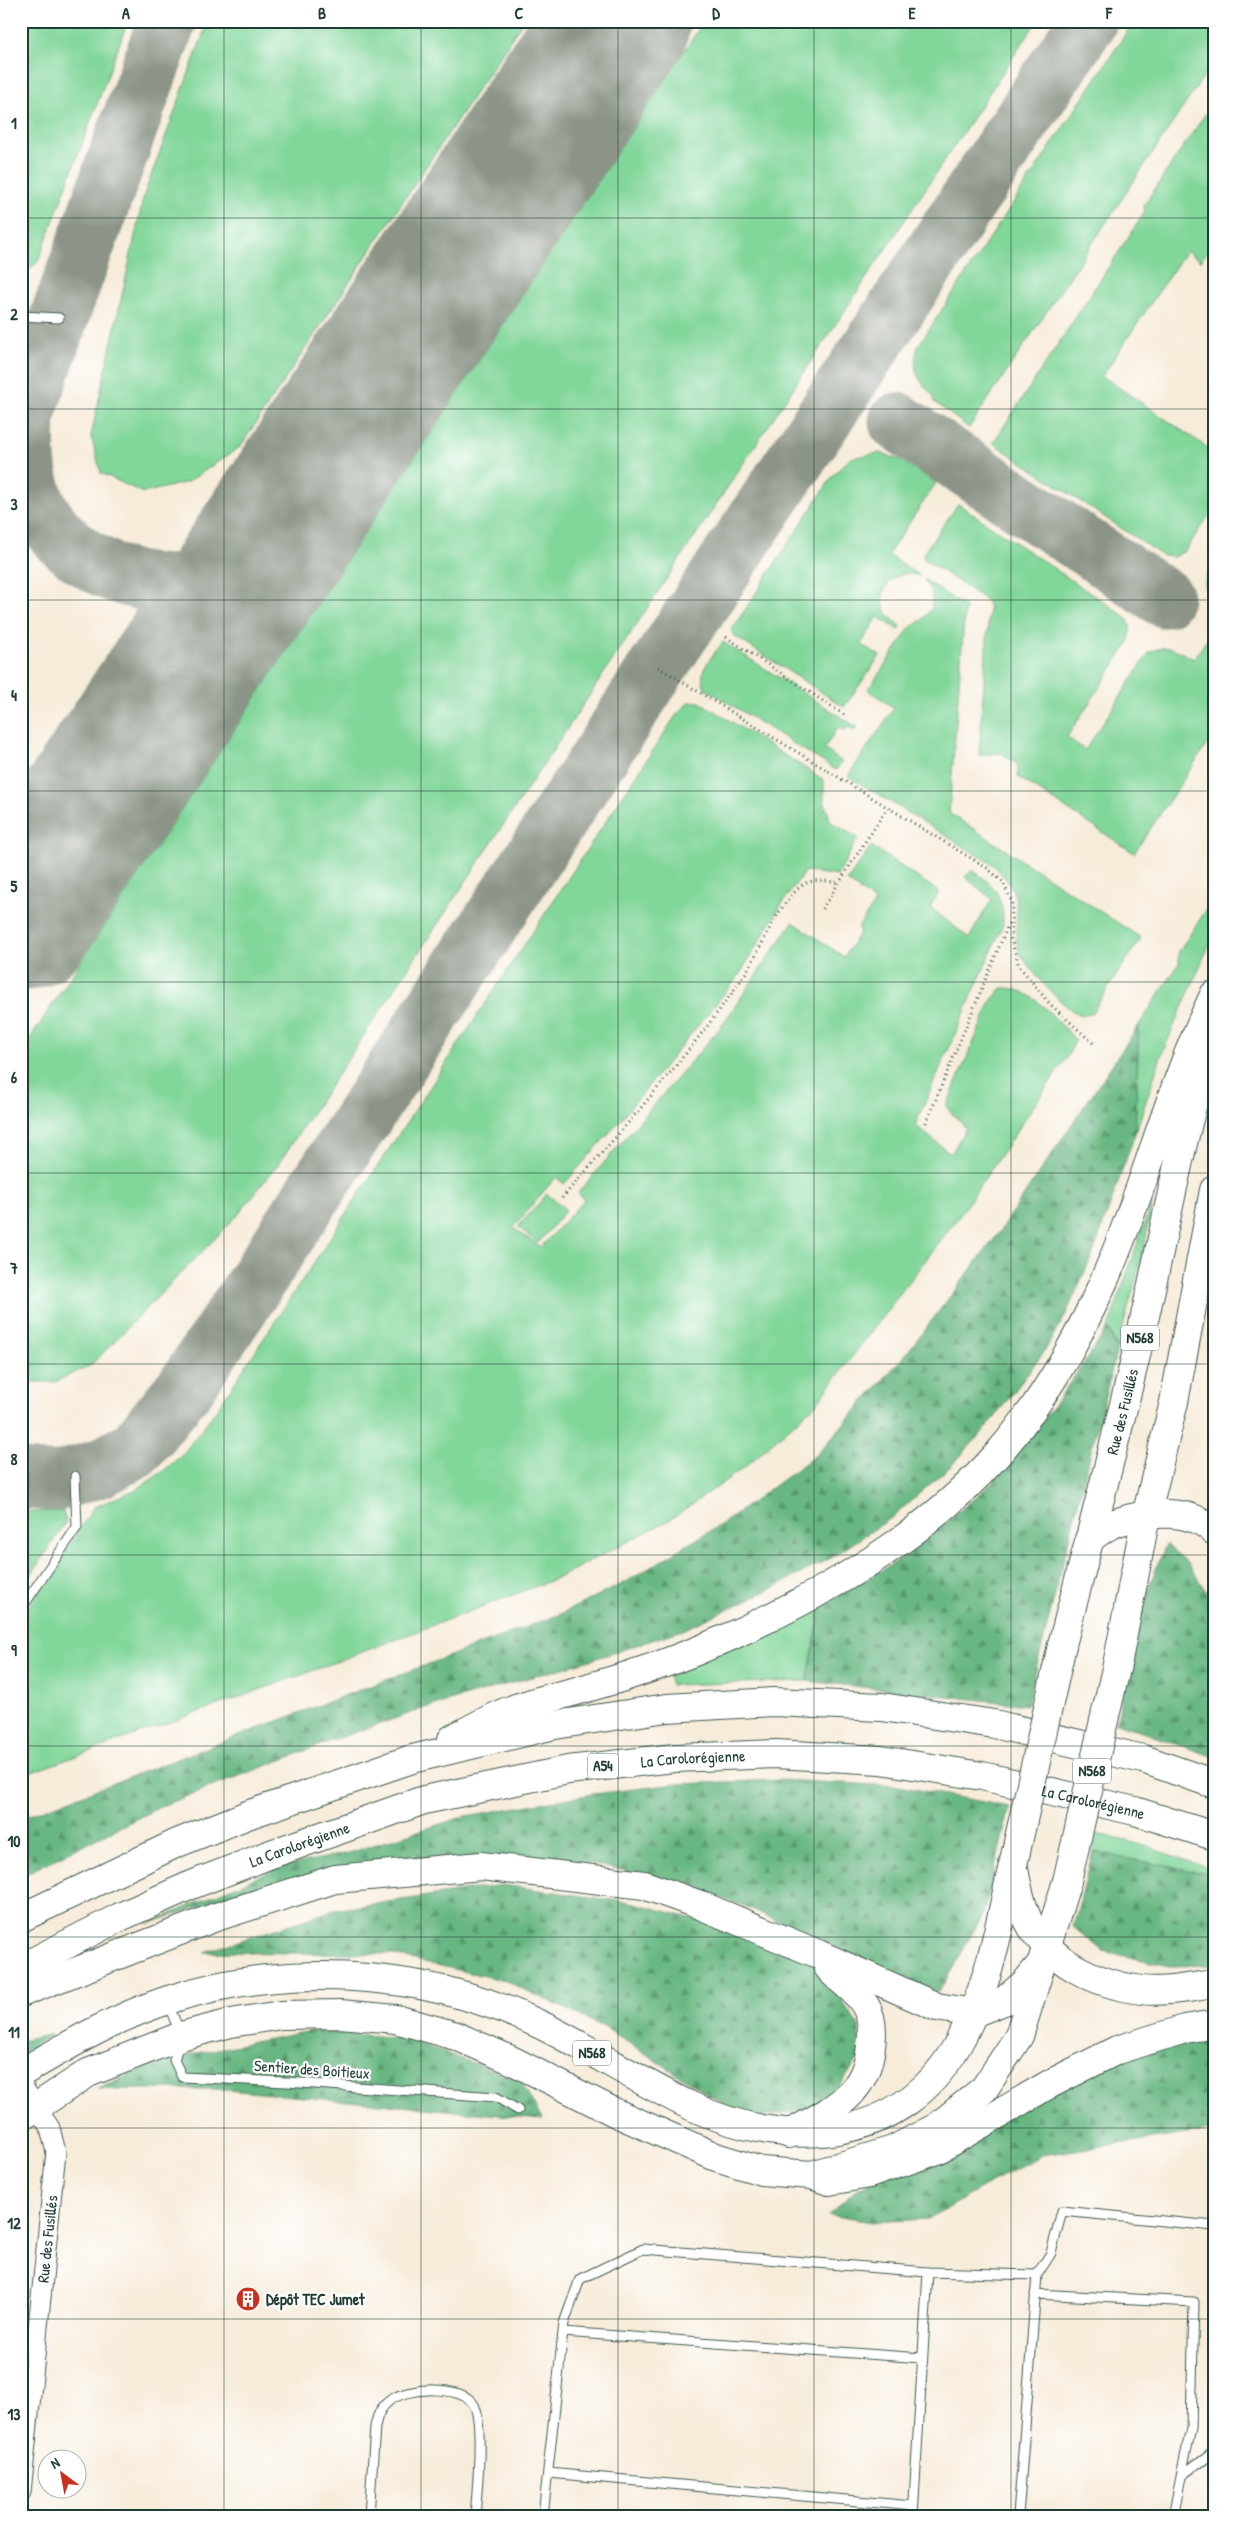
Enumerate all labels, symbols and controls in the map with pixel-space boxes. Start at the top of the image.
text: A [122,2,130,24]
text: B [318,2,326,24]
text: C [515,2,524,24]
text: D [712,2,720,24]
text: E [908,2,916,24]
text: F [1105,2,1113,24]
text: 1 [11,112,17,134]
text: 2 [10,303,18,325]
text: 3 [10,493,18,515]
text: 4 [11,684,17,706]
text: 5 [11,875,18,897]
text: 6 [11,1066,18,1088]
text: 7 [9,1257,18,1279]
road number: N568 [1121,1326,1159,1350]
street label: Rue des Fusillés [1101,1366,1143,1457]
text: 8 [11,1448,18,1470]
text: 9 [11,1639,17,1661]
street label: La Carolorégienne [640,1744,746,1773]
road number: A54 [588,1754,618,1778]
road number: N568 [1073,1758,1111,1784]
street label: La Carolorégienne [1040,1779,1148,1825]
street label: La Carolorégienne [246,1816,353,1872]
text: 10 [8,1830,20,1852]
text: 11 [8,2021,20,2043]
road number: N568 [573,2040,611,2066]
street label: Sentier des Boitieux [253,2054,371,2084]
street label: Rue des Fusillés [31,2194,63,2284]
text: 12 [7,2212,21,2234]
building icon: Dépôt TEC Jumet [235,2286,261,2312]
place label: Dépôt TEC Jumet [266,2288,365,2311]
text: 13 [8,2403,20,2425]
north arrow [38,2450,88,2500]
text: N [47,2452,64,2473]

